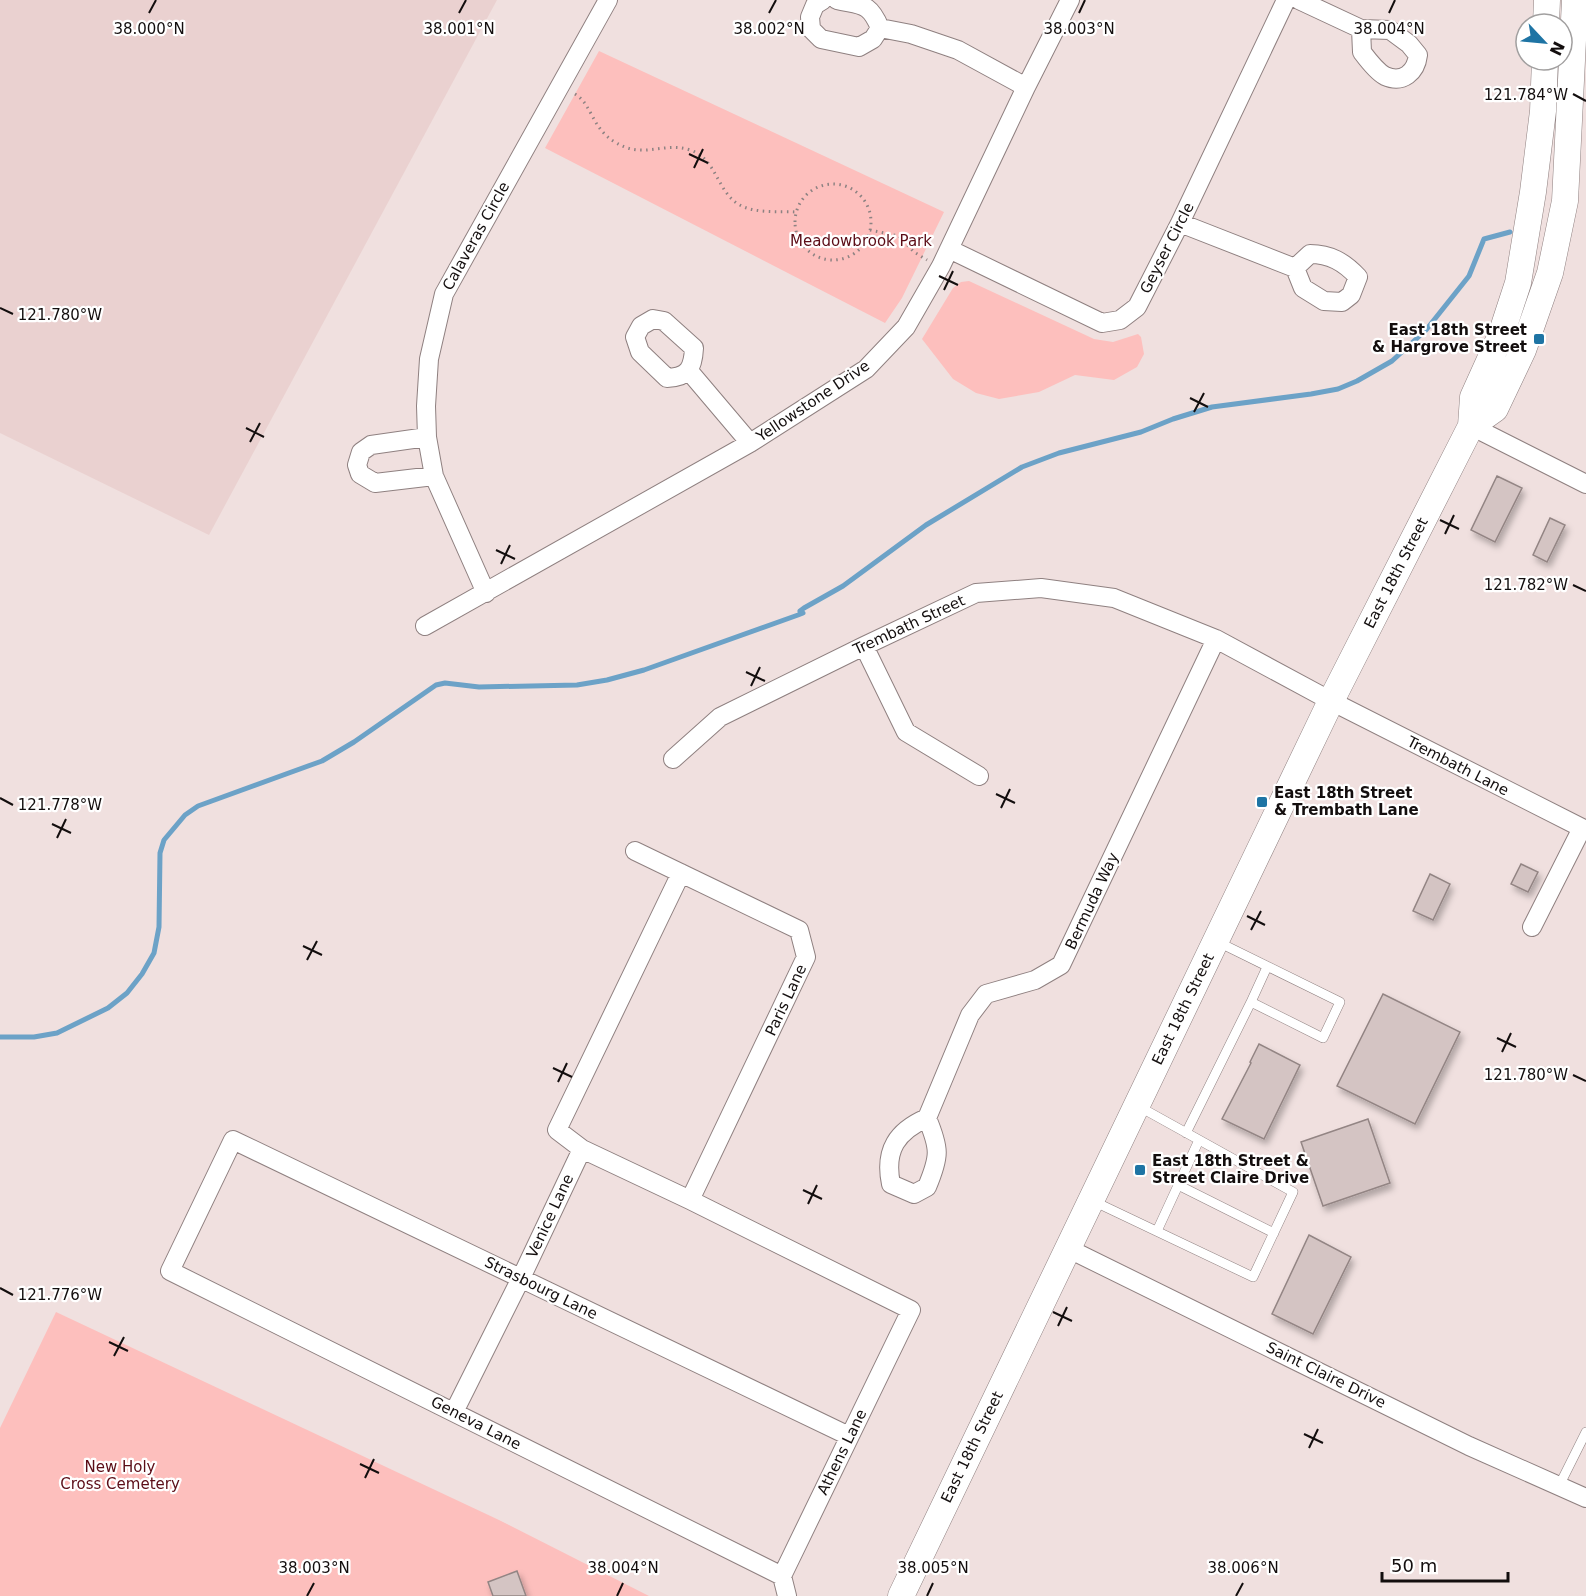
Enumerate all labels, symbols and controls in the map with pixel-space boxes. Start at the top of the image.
north arrow [1514,12,1574,72]
text: 38.000°N [113,20,185,38]
text: 38.001°N [423,20,495,38]
text: 38.002°N [733,20,805,38]
text: 38.003°N [1043,20,1115,38]
text: 38.004°N [1353,20,1425,38]
text: N [1546,38,1569,59]
text: 121.784°W [1484,86,1568,104]
street label: Calaveras Circle [439,179,513,293]
street label: Geyser Circle [1136,199,1198,297]
park label: Meadowbrook Park [790,232,932,250]
text: 121.780°W [18,306,102,324]
place label: East 18th Street & Hargrove Street [1372,321,1527,356]
marker: East 18th Street & Hargrove Street [1532,332,1546,346]
street label: Yellowstone Drive [752,356,873,446]
street label: East 18th Street [1360,514,1432,631]
text: 121.782°W [1484,576,1568,594]
street label: Trembath Street [849,591,968,659]
street label: Trembath Lane [1403,732,1512,799]
place label: East 18th Street & Trembath Lane [1274,784,1419,819]
marker: East 18th Street & Trembath Lane [1255,795,1269,809]
text: 121.778°W [18,796,102,814]
street label: Bermuda Way [1062,850,1122,952]
street label: East 18th Street [1148,950,1218,1068]
street label: Paris Lane [762,961,810,1039]
text: 121.780°W [1484,1066,1568,1084]
place label: East 18th Street & Street Claire Drive [1152,1152,1309,1187]
marker: East 18th Street & Street Claire Drive [1133,1163,1147,1177]
street label: Venice Lane [523,1171,577,1261]
street label: Strasbourg Lane [482,1253,600,1323]
text: 121.776°W [18,1286,102,1304]
street label: Saint Claire Drive [1263,1338,1389,1412]
street label: East 18th Street [937,1388,1007,1506]
street label: Geneva Lane [428,1393,524,1453]
street label: Athens Lane [814,1406,870,1498]
park label: New Holy Cross Cemetery [60,1458,180,1493]
scale bar [1382,1545,1508,1583]
text: 50 m [1391,1555,1437,1576]
text: 38.003°N [278,1559,350,1577]
text: 38.004°N [587,1559,659,1577]
text: 38.005°N [897,1559,969,1577]
text: 38.006°N [1207,1559,1279,1577]

